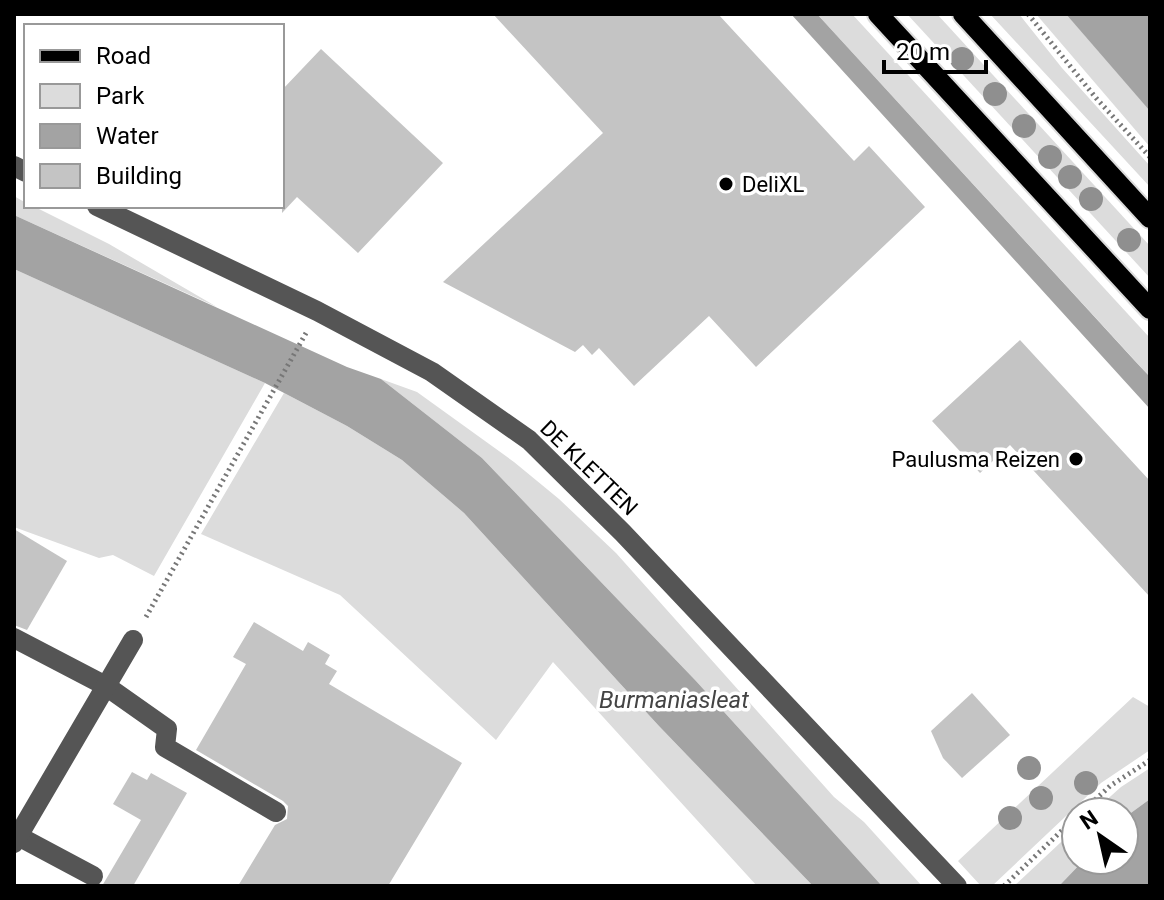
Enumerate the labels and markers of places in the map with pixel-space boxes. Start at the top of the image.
place label: DeliXL [742,172,805,197]
marker: DeliXL [717,175,735,193]
place label: Paulusma Reizen [891,447,1060,472]
marker: Paulusma Reizen [1067,450,1085,468]

